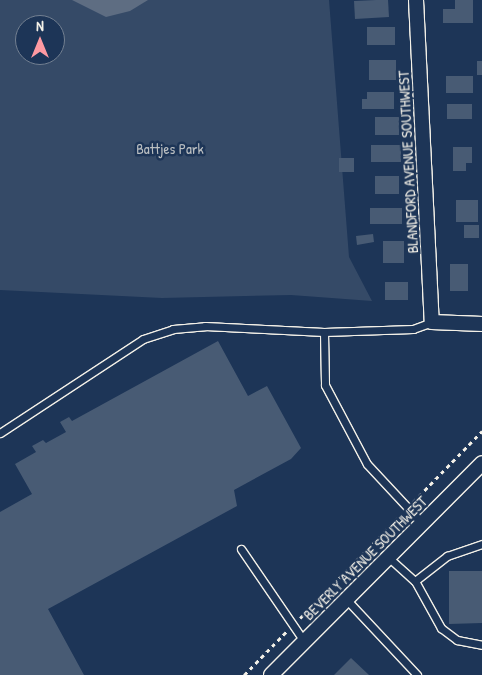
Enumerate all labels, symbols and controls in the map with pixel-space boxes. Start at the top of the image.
north arrow [15,15,65,65]
text: N [36,16,44,35]
street label: BLANDFORD AVENUE SOUTHWEST [394,70,422,254]
park label: Battjes Park [136,140,204,158]
street label: BEVERLY AVENUE SOUTHWEST [299,492,431,624]

